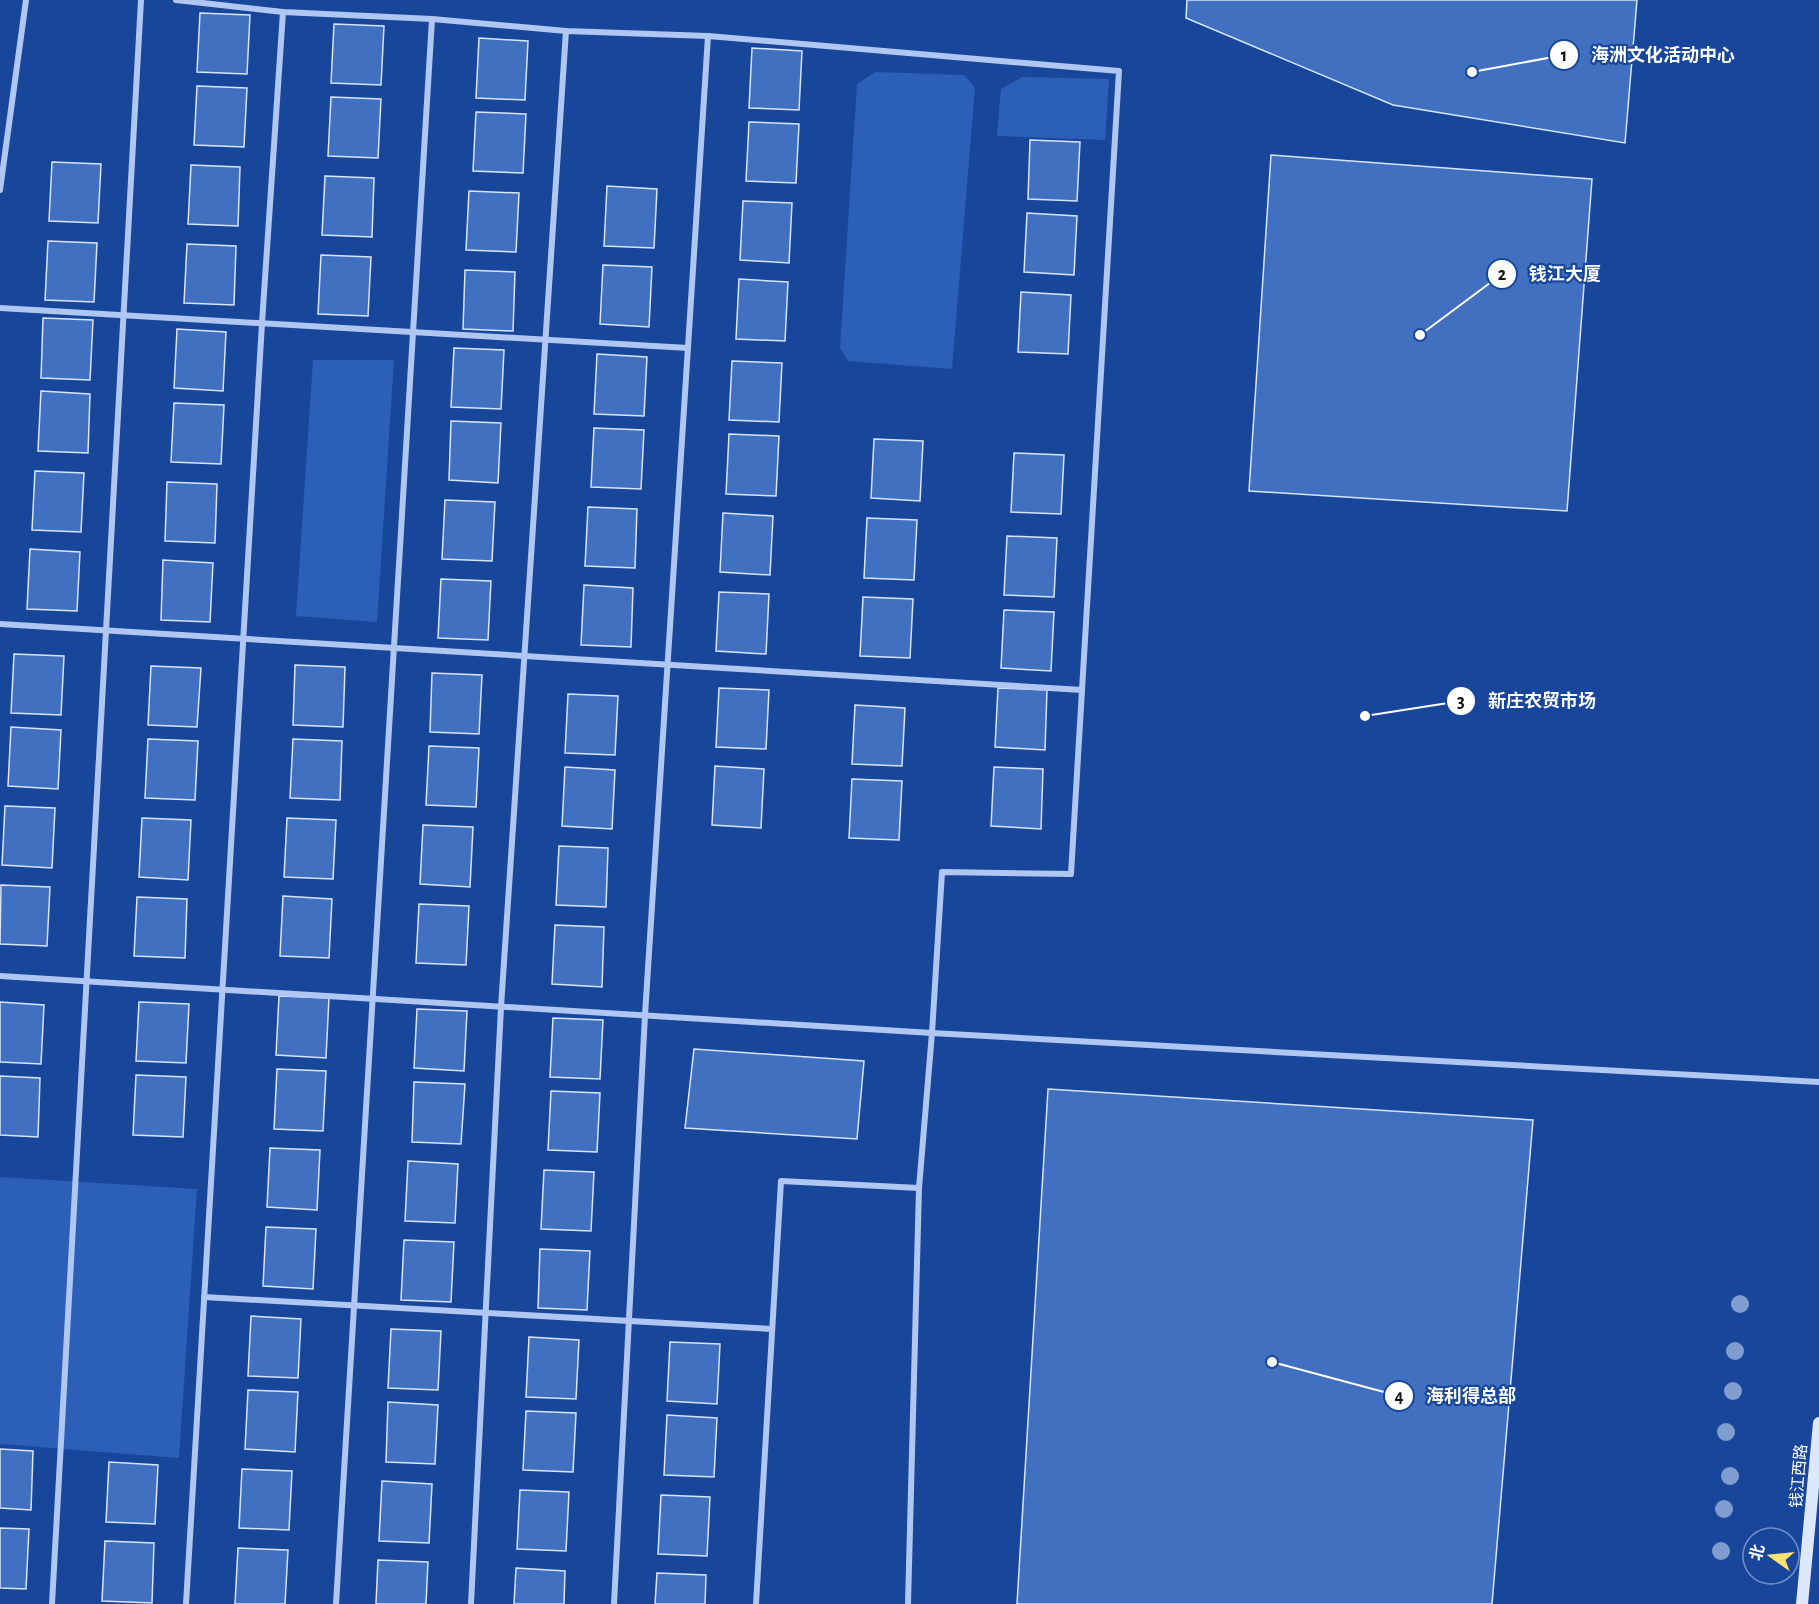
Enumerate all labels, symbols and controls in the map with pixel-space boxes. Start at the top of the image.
callout: 海洲文化活动中心 [1549,37,1747,73]
text: 海洲文化活动中心 [1591,45,1735,65]
text: 1 [1561,47,1567,65]
callout: 钱江大厦 [1487,256,1613,292]
text: 钱江大厦 [1529,264,1601,284]
text: 2 [1498,266,1507,284]
callout: 新庄农贸市场 [1446,683,1608,719]
text: 新庄农贸市场 [1488,691,1596,711]
text: 3 [1457,693,1465,711]
callout: 海利得总部 [1384,1378,1528,1414]
text: 海利得总部 [1426,1386,1516,1406]
text: 4 [1394,1388,1404,1406]
street label: 钱江西路 [1787,1443,1810,1509]
north arrow [1741,1526,1801,1586]
text: 北 [1747,1542,1767,1562]

